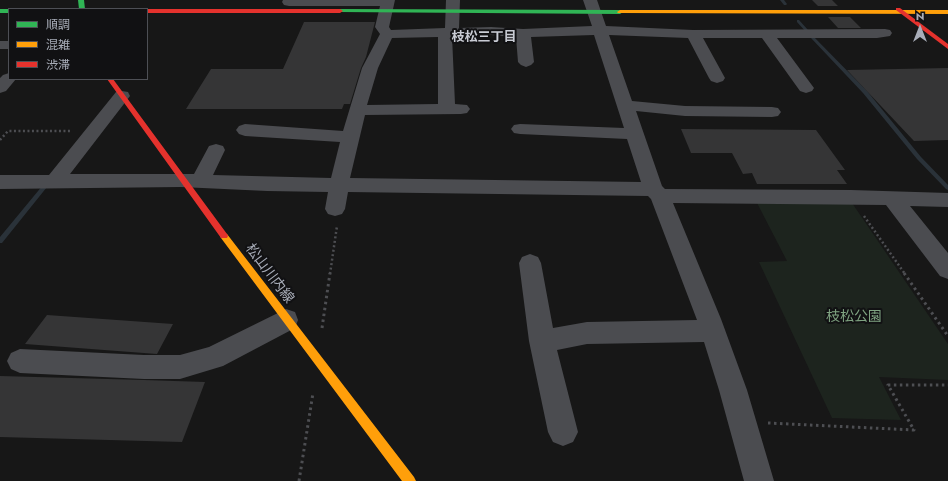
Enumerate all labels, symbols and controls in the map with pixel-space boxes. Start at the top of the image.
legend [8,8,148,80]
north arrow [900,8,940,48]
text: N [916,8,924,24]
text: 順調 [46,16,70,34]
district label: 枝松三丁目 [452,30,516,46]
text: 混雑 [46,36,70,54]
text: 渋滞 [46,56,70,74]
street label: 松山川内線 [241,241,297,307]
park label: 枝松公園 [826,310,882,326]

